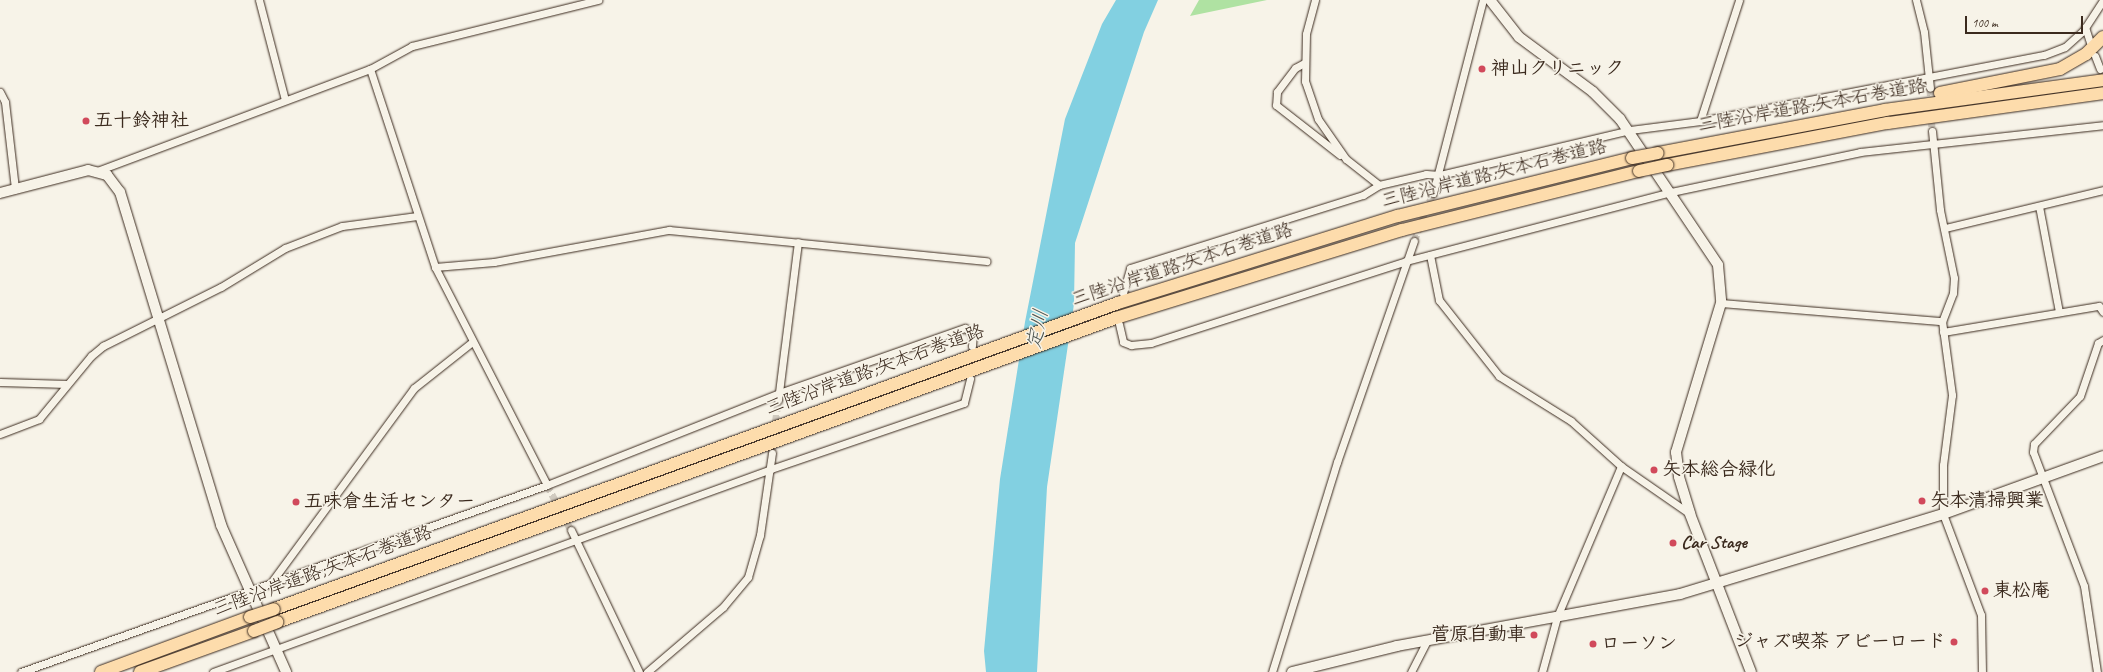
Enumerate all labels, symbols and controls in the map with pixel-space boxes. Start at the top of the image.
scale bar [1967,8,2085,34]
text: 100 m [1972,15,1998,31]
place label: 神山クリニック [1491,58,1624,80]
marker: 神山クリニック [1476,63,1488,75]
street label: 三陸沿岸道路;矢本石巻道路 [1696,75,1928,137]
place label: 五十鈴神社 [94,110,189,132]
marker: 五十鈴神社 [81,116,91,126]
street label: 三陸沿岸道路;矢本石巻道路 [1379,135,1609,213]
street label: 三陸沿岸道路;矢本石巻道路 [1068,218,1296,312]
water label: 定川 [1021,307,1053,351]
street label: 三陸沿岸道路;矢本石巻道路 [762,320,988,420]
place label: 矢本総合緑化 [1662,459,1776,481]
marker: 矢本総合緑化 [1649,465,1659,475]
place label: 矢本清掃興業 [1930,490,2044,512]
place label: 五味倉生活センター [304,491,475,513]
marker: 矢本清掃興業 [1917,496,1927,506]
marker: 五味倉生活センター [291,497,301,507]
street label: 三陸沿岸道路;矢本石巻道路 [210,521,436,621]
place label: Car Stage [1681,532,1748,554]
marker: Car Stage [1668,538,1678,548]
place label: 東松庵 [1993,580,2050,602]
marker: 東松庵 [1980,586,1990,596]
place label: 菅原自動車 [1431,624,1526,646]
marker: 菅原自動車 [1529,630,1539,640]
place label: ジャズ喫茶 アビーロード [1733,631,1946,653]
place label: ローソン [1601,633,1677,655]
marker: ジャズ喫茶 アビーロード [1949,637,1959,647]
marker: ローソン [1588,639,1598,649]

